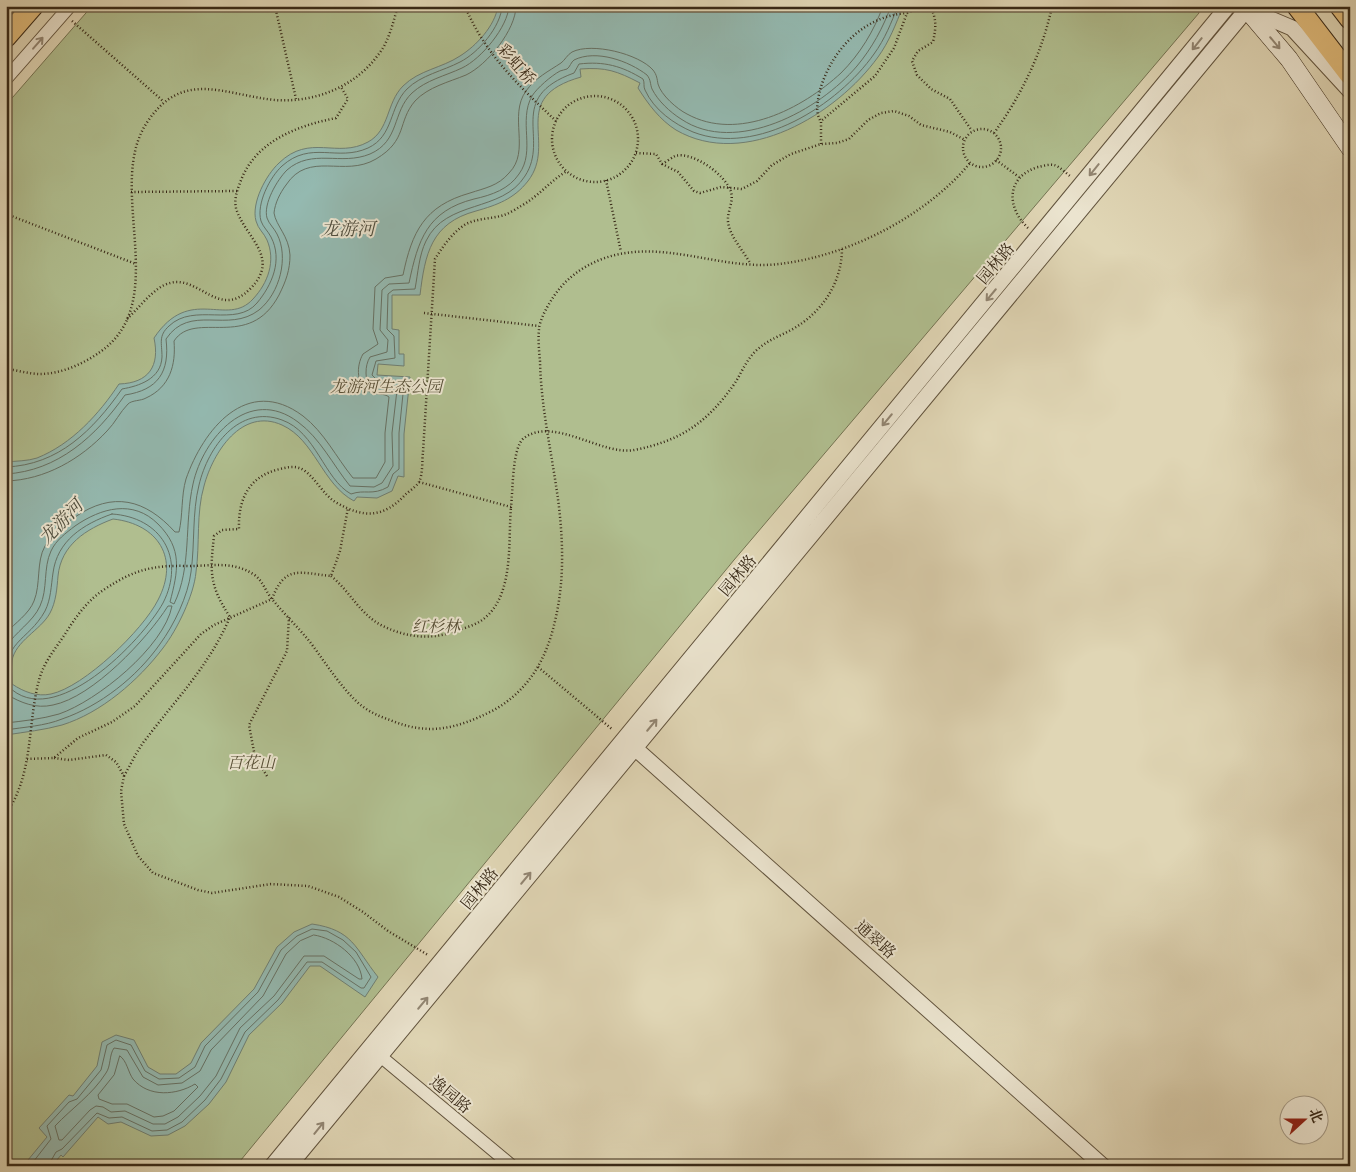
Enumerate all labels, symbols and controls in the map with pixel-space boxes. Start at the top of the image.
one-way arrow [32,36,44,49]
one-way arrow [1270,36,1281,49]
one-way arrow [1191,37,1202,50]
street label: 彩虹桥 [494,39,540,89]
one-way arrow [1089,163,1100,176]
water label: 龙游河 [321,218,378,240]
street label: 园林路 [972,238,1018,288]
one-way arrow [985,288,996,301]
park label: 龙游河生态公园 [330,376,445,396]
one-way arrow [882,414,893,427]
water label: 龙游河 [34,493,90,549]
street label: 园林路 [714,550,760,600]
park label: 红杉林 [412,616,462,636]
one-way arrow [647,719,658,732]
park label: 百花山 [227,752,277,772]
street label: 园林路 [456,863,502,913]
one-way arrow [521,871,532,884]
street label: 通翠路 [851,916,901,962]
one-way arrow [417,996,428,1009]
street label: 逸园路 [426,1071,476,1117]
north arrow [1278,1094,1328,1144]
text: 北 [1305,1106,1327,1125]
one-way arrow [314,1122,325,1135]

